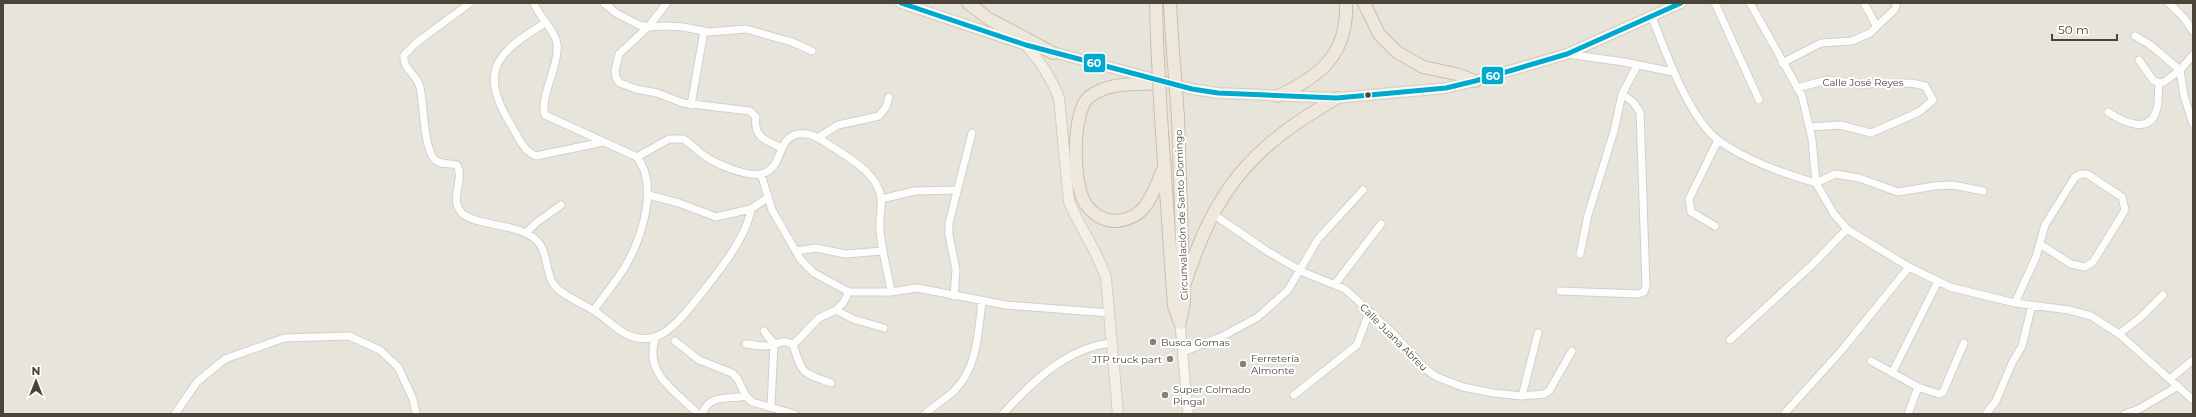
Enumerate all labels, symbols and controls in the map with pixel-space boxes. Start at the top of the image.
scale bar [2052,16,2117,42]
text: 50 m [2058,22,2089,37]
line badge: 60 [1083,53,1106,73]
text: 60 [1087,56,1102,70]
line badge: 60 [1481,66,1504,85]
text: 60 [1486,69,1501,83]
street label: Calle José Reyes [1822,76,1904,89]
unlabelled marker [1363,90,1373,100]
street label: Circunvalación de Santo Domingo [1172,129,1191,301]
street label: Calle Juana Abreu [1357,301,1430,374]
place label: Busca Gomas [1161,336,1230,349]
marker: Busca Gomas [1148,337,1158,347]
place label: Ferretería Almonte [1251,352,1299,377]
place label: JTP truck part [1091,353,1162,366]
marker: JTP truck part [1165,354,1175,364]
marker: Ferretería Almonte [1238,359,1248,369]
north arrow [16,361,56,401]
text: N [32,364,40,378]
place label: Super Colmado Pingal [1173,383,1251,408]
marker: Super Colmado Pingal [1160,390,1170,400]

